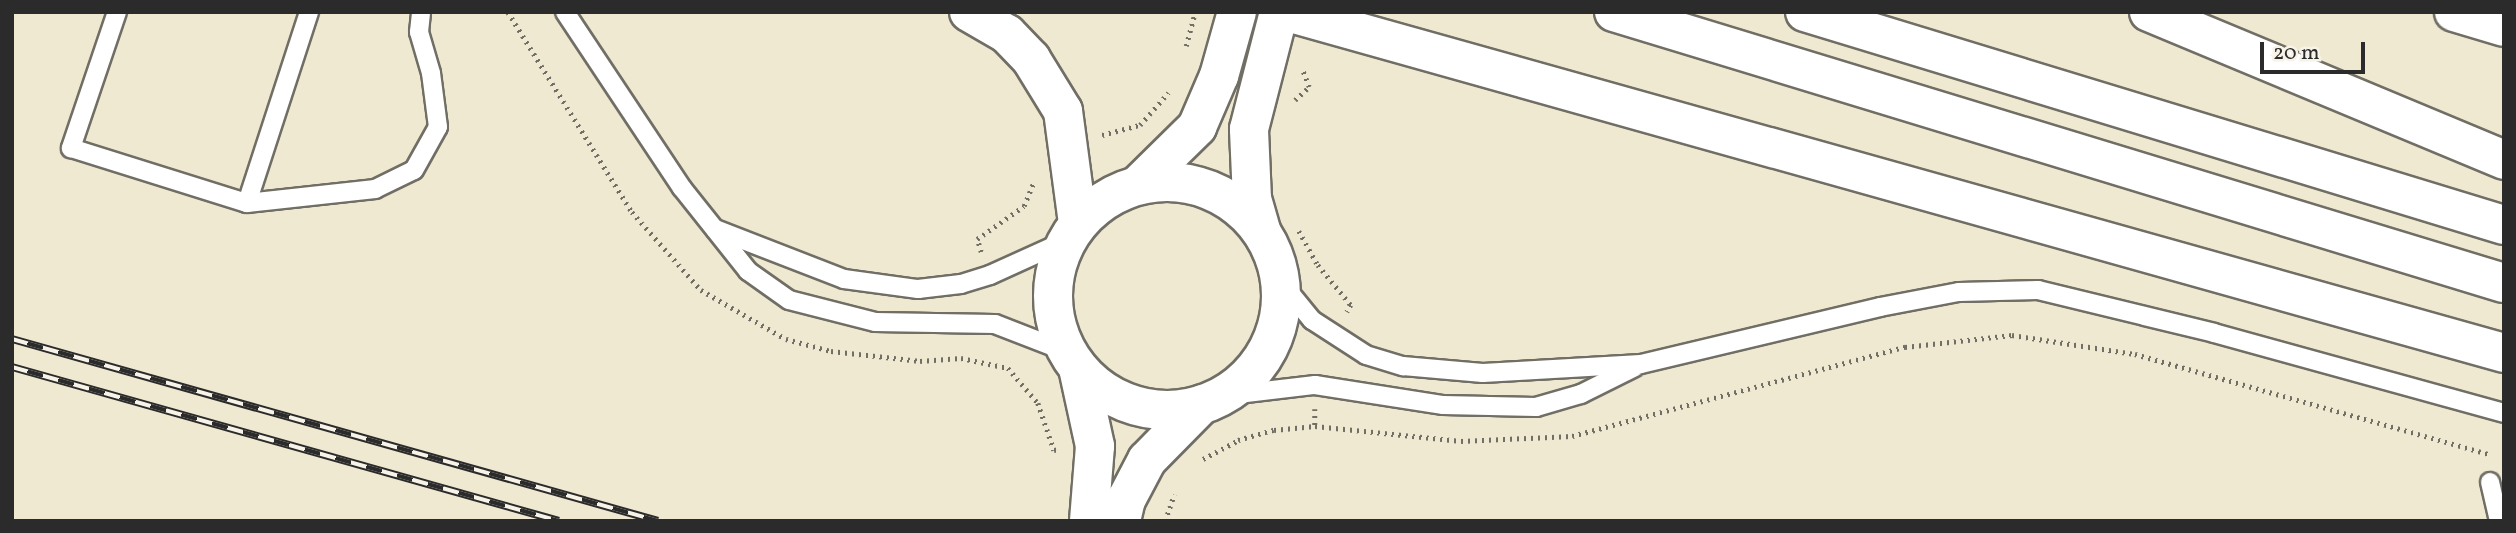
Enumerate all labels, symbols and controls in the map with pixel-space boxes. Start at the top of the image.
scale bar [2264,28,2369,72]
text: 20 m [2273,39,2319,68]

